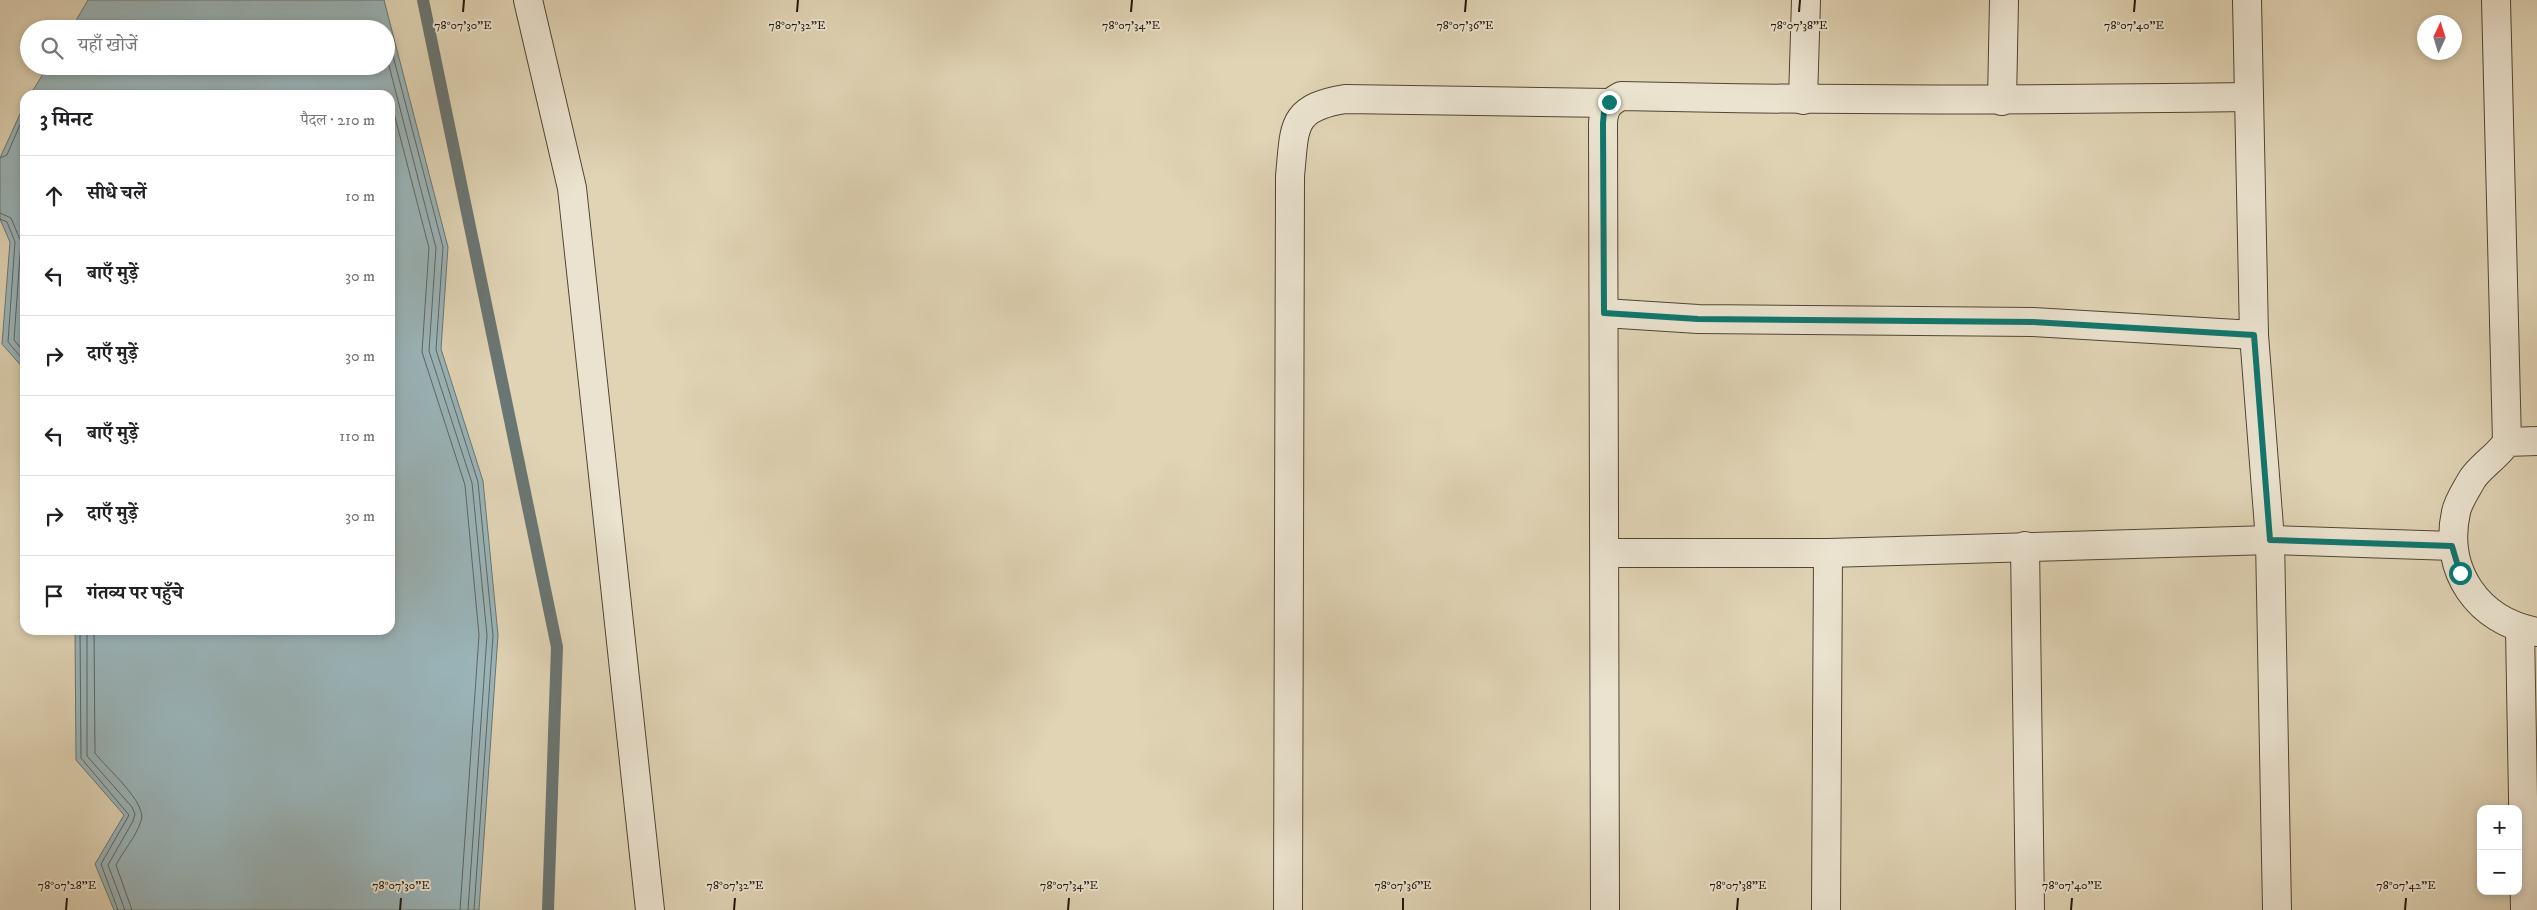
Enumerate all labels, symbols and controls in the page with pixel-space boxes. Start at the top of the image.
north arrow [2417,15,2462,60]
text: 78°07'30"E [434,18,492,33]
text: 78°07'32"E [769,18,826,33]
text: 78°07'34"E [1102,18,1160,33]
text: 78°07'36"E [1436,18,1494,33]
text: 78°07'38"E [1771,18,1828,33]
text: 78°07'40"E [2104,18,2164,33]
search box [20,20,395,75]
icon: search [38,34,66,62]
text: यहाँ खोजें [78,34,138,57]
route end [1598,91,1621,114]
text: 3 मिनट [40,107,92,133]
text: पैदल · 210 m [300,110,375,130]
icon: ahead [40,182,68,210]
text: सीधे चलें [87,182,146,205]
text: 10 m [345,186,375,206]
icon: left [40,262,68,290]
text: बाएँ मुड़ें [87,262,138,285]
text: 30 m [345,266,375,286]
icon: right [40,342,68,370]
text: दाएँ मुड़ें [87,342,138,365]
text: 30 m [345,346,375,366]
icon: left [40,422,68,450]
text: बाएँ मुड़ें [87,422,138,445]
text: 110 m [339,426,375,446]
icon: right [40,502,68,530]
text: दाएँ मुड़ें [87,502,138,525]
text: 30 m [345,506,375,526]
route start [2449,562,2472,585]
icon: arrive [40,582,68,610]
text: गंतव्य पर पहुँचे [87,582,183,605]
map controls [2477,805,2522,895]
button: + [2477,805,2522,850]
button: − [2477,850,2522,895]
text: 78°07'28"E [38,878,97,893]
text: 78°07'30"E [372,878,430,893]
text: 78°07'32"E [707,878,764,893]
text: 78°07'34"E [1040,878,1098,893]
text: 78°07'36"E [1374,878,1432,893]
text: 78°07'38"E [1710,878,1767,893]
text: 78°07'40"E [2042,878,2102,893]
text: 78°07'42"E [2376,878,2436,893]

